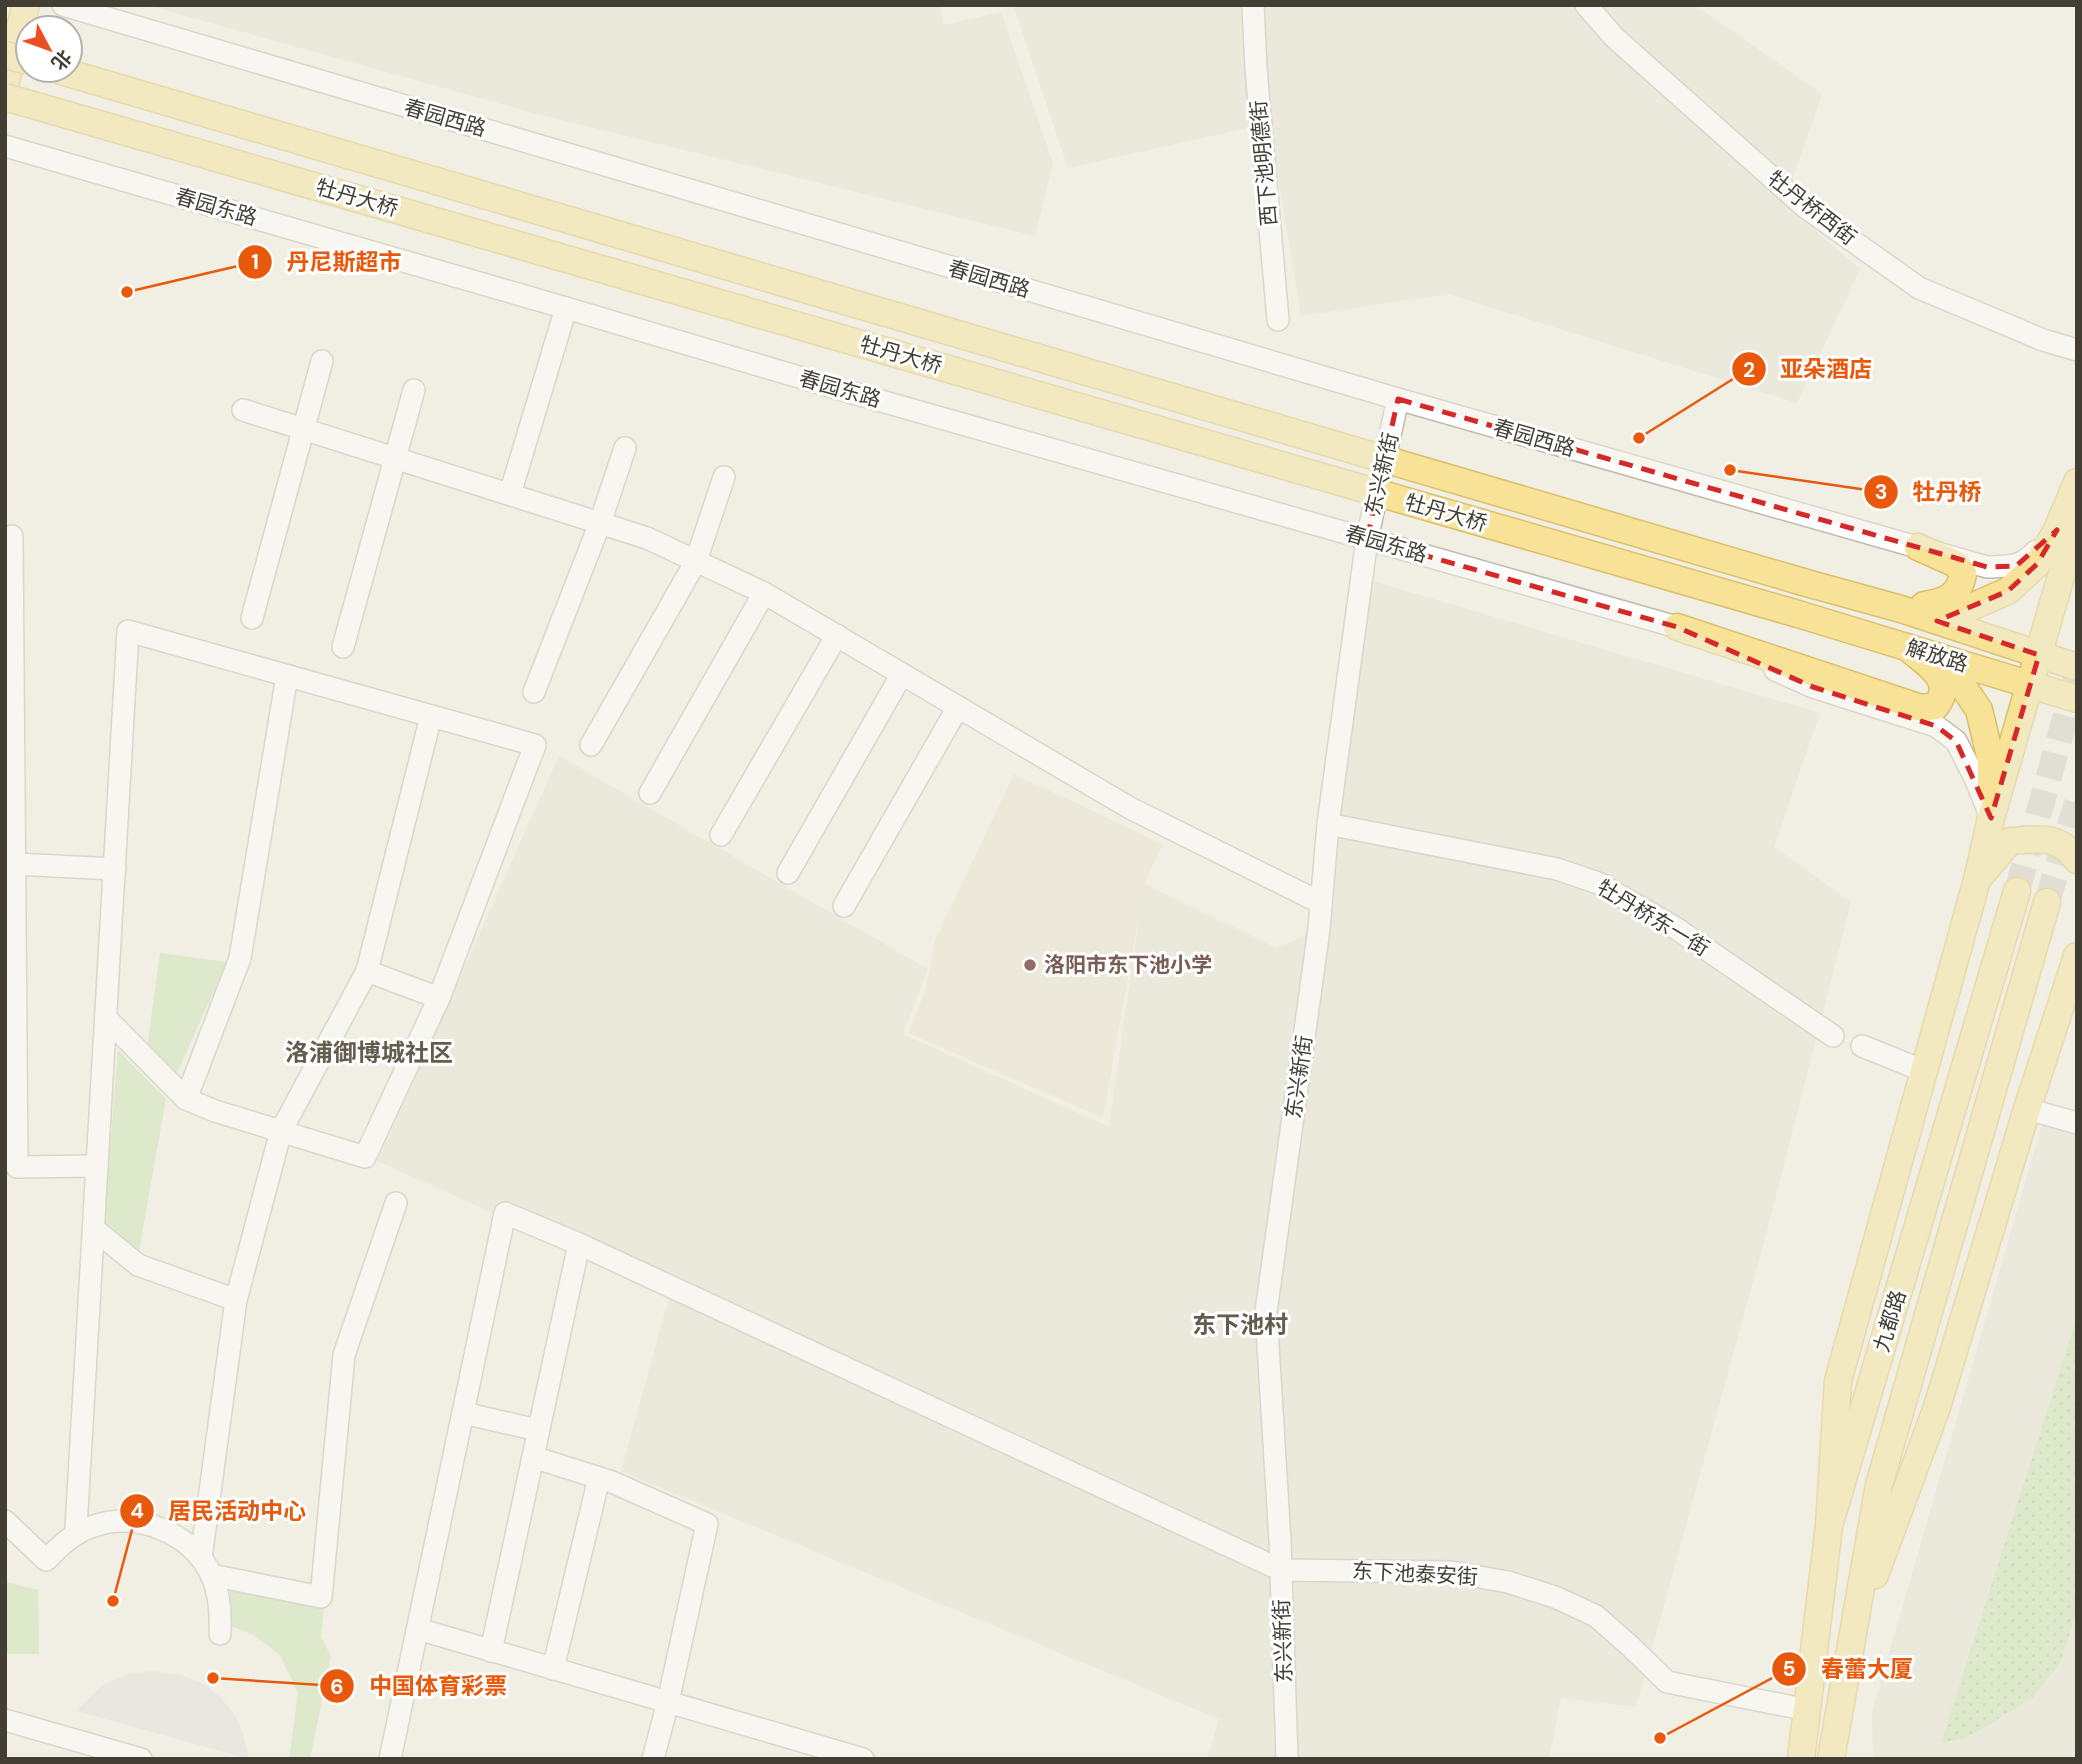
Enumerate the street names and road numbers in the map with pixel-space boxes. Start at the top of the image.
street label: 春园西路 [401,93,489,143]
street label: 西下池明德街 [1245,99,1283,227]
street label: 牡丹桥西街 [1762,165,1862,251]
street label: 牡丹大桥 [313,173,401,223]
street label: 春园东路 [172,182,260,232]
street label: 春园西路 [945,254,1033,304]
street label: 牡丹大桥 [857,330,945,380]
street label: 春园东路 [796,364,884,414]
street label: 春园西路 [1490,413,1578,463]
street label: 东兴新街 [1359,430,1405,518]
street label: 牡丹大桥 [1402,488,1490,538]
street label: 春园东路 [1342,519,1430,569]
street label: 解放路 [1903,633,1971,679]
street label: 牡丹桥东一街 [1592,874,1714,962]
street label: 东兴新街 [1279,1033,1319,1121]
street label: 九都路 [1867,1287,1913,1355]
street label: 东下池泰安街 [1351,1557,1479,1591]
street label: 东兴新街 [1268,1599,1298,1683]

